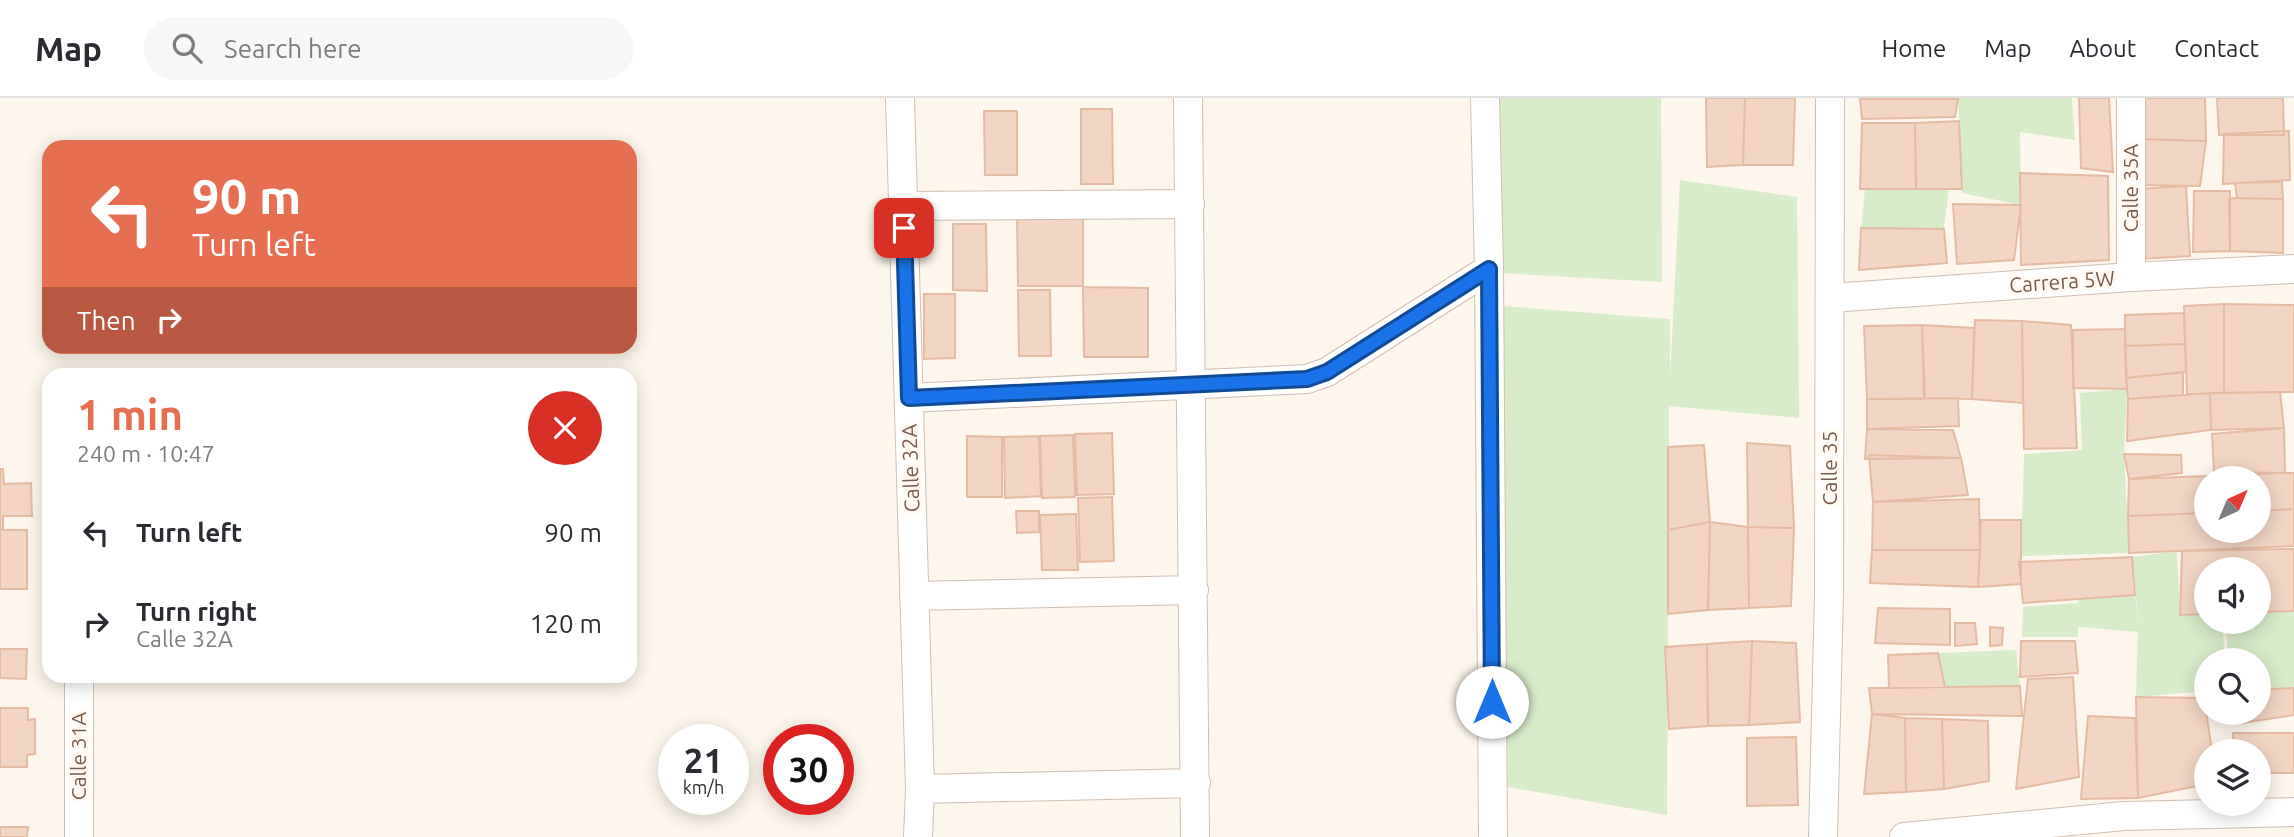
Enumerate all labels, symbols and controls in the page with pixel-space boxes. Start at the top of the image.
search box [144,17,634,80]
icon: search [168,29,206,67]
text: Map [35,30,102,67]
text: Search here [224,34,362,63]
text: Home [1881,35,1946,62]
text: Map [1984,35,2031,62]
text: About [2069,35,2136,62]
text: Contact [2174,35,2259,62]
street label: Calle 35A [2118,143,2142,232]
icon: left [77,168,168,259]
text: 90 m [192,168,301,223]
pin [874,198,934,258]
icon: arrive [885,209,923,247]
text: Turn left [192,226,316,262]
street label: Carrera 5W [2008,265,2116,297]
icon: right [150,301,188,339]
text: Then [77,306,136,335]
text: 1 min [77,391,183,438]
button: close [528,391,602,465]
street label: Calle 32A [896,423,924,513]
street label: Calle 35 [1817,431,1841,505]
text: 240 m · 10:47 [77,441,215,466]
north arrow [2194,466,2272,542]
map controls [2194,466,2271,816]
icon: left [77,514,115,552]
text: Turn left [136,518,242,547]
text: 90 m [544,518,602,547]
button: sound [2194,557,2271,634]
text: Turn right [136,597,257,626]
icon: right [77,605,115,643]
text: 120 m [530,609,602,638]
text: Calle 32A [136,626,233,651]
button: search [2194,648,2271,725]
position arrow [1455,665,1529,739]
street label: Calle 31A [66,711,90,800]
speed limit sign: 30 [763,724,854,815]
button: layers [2194,739,2271,816]
text: 21 [684,740,723,780]
text: km/h [683,777,724,797]

